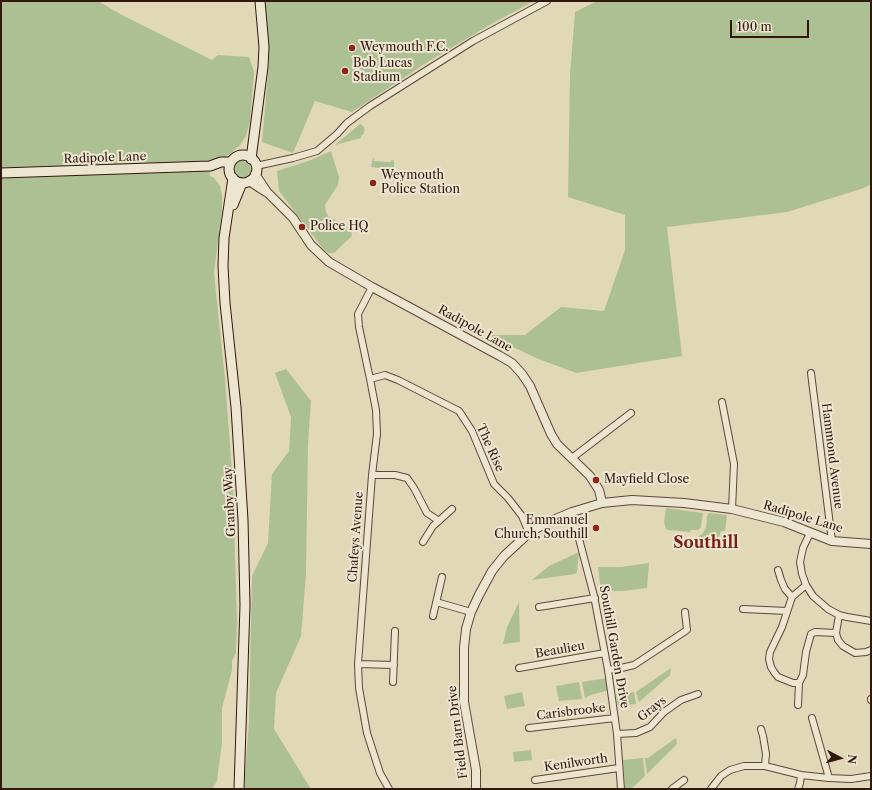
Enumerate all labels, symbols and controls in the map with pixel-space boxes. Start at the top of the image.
scale bar [732,12,811,38]
text: 100 m [737,19,772,34]
place label: Weymouth F.C. [360,41,448,55]
marker: Weymouth F.C. [347,43,357,53]
place label: Bob Lucas Stadium [353,57,412,85]
marker: Bob Lucas Stadium [340,66,350,76]
street label: Radipole Lane [63,149,147,167]
place label: Weymouth Police Station [381,169,460,197]
marker: Weymouth Police Station [368,178,378,188]
place label: Police HQ [310,220,369,234]
marker: Police HQ [297,222,307,232]
street label: Radipole Lane [435,303,515,355]
street label: Hammond Avenue [818,402,846,510]
street label: The Rise [473,422,507,474]
street label: Granby Way [221,467,239,537]
place label: Mayfield Close [604,473,689,487]
marker: Mayfield Close [591,475,601,485]
street label: Chafeys Avenue [346,491,366,583]
street label: Radipole Lane [761,498,845,536]
place label: Emmanuel Church, Southill [494,514,588,542]
marker: Emmanuel Church, Southill [591,523,601,533]
district label: Southill [673,533,739,553]
street label: Southill Garden Drive [596,584,632,710]
street label: Beaulieu [534,639,586,661]
street label: Field Barn Drive [445,685,471,779]
street label: Grays [635,693,669,725]
street label: Carisbrooke [536,701,606,723]
north arrow [820,738,860,778]
street label: Kenilworth [543,751,609,775]
text: N [844,754,859,765]

